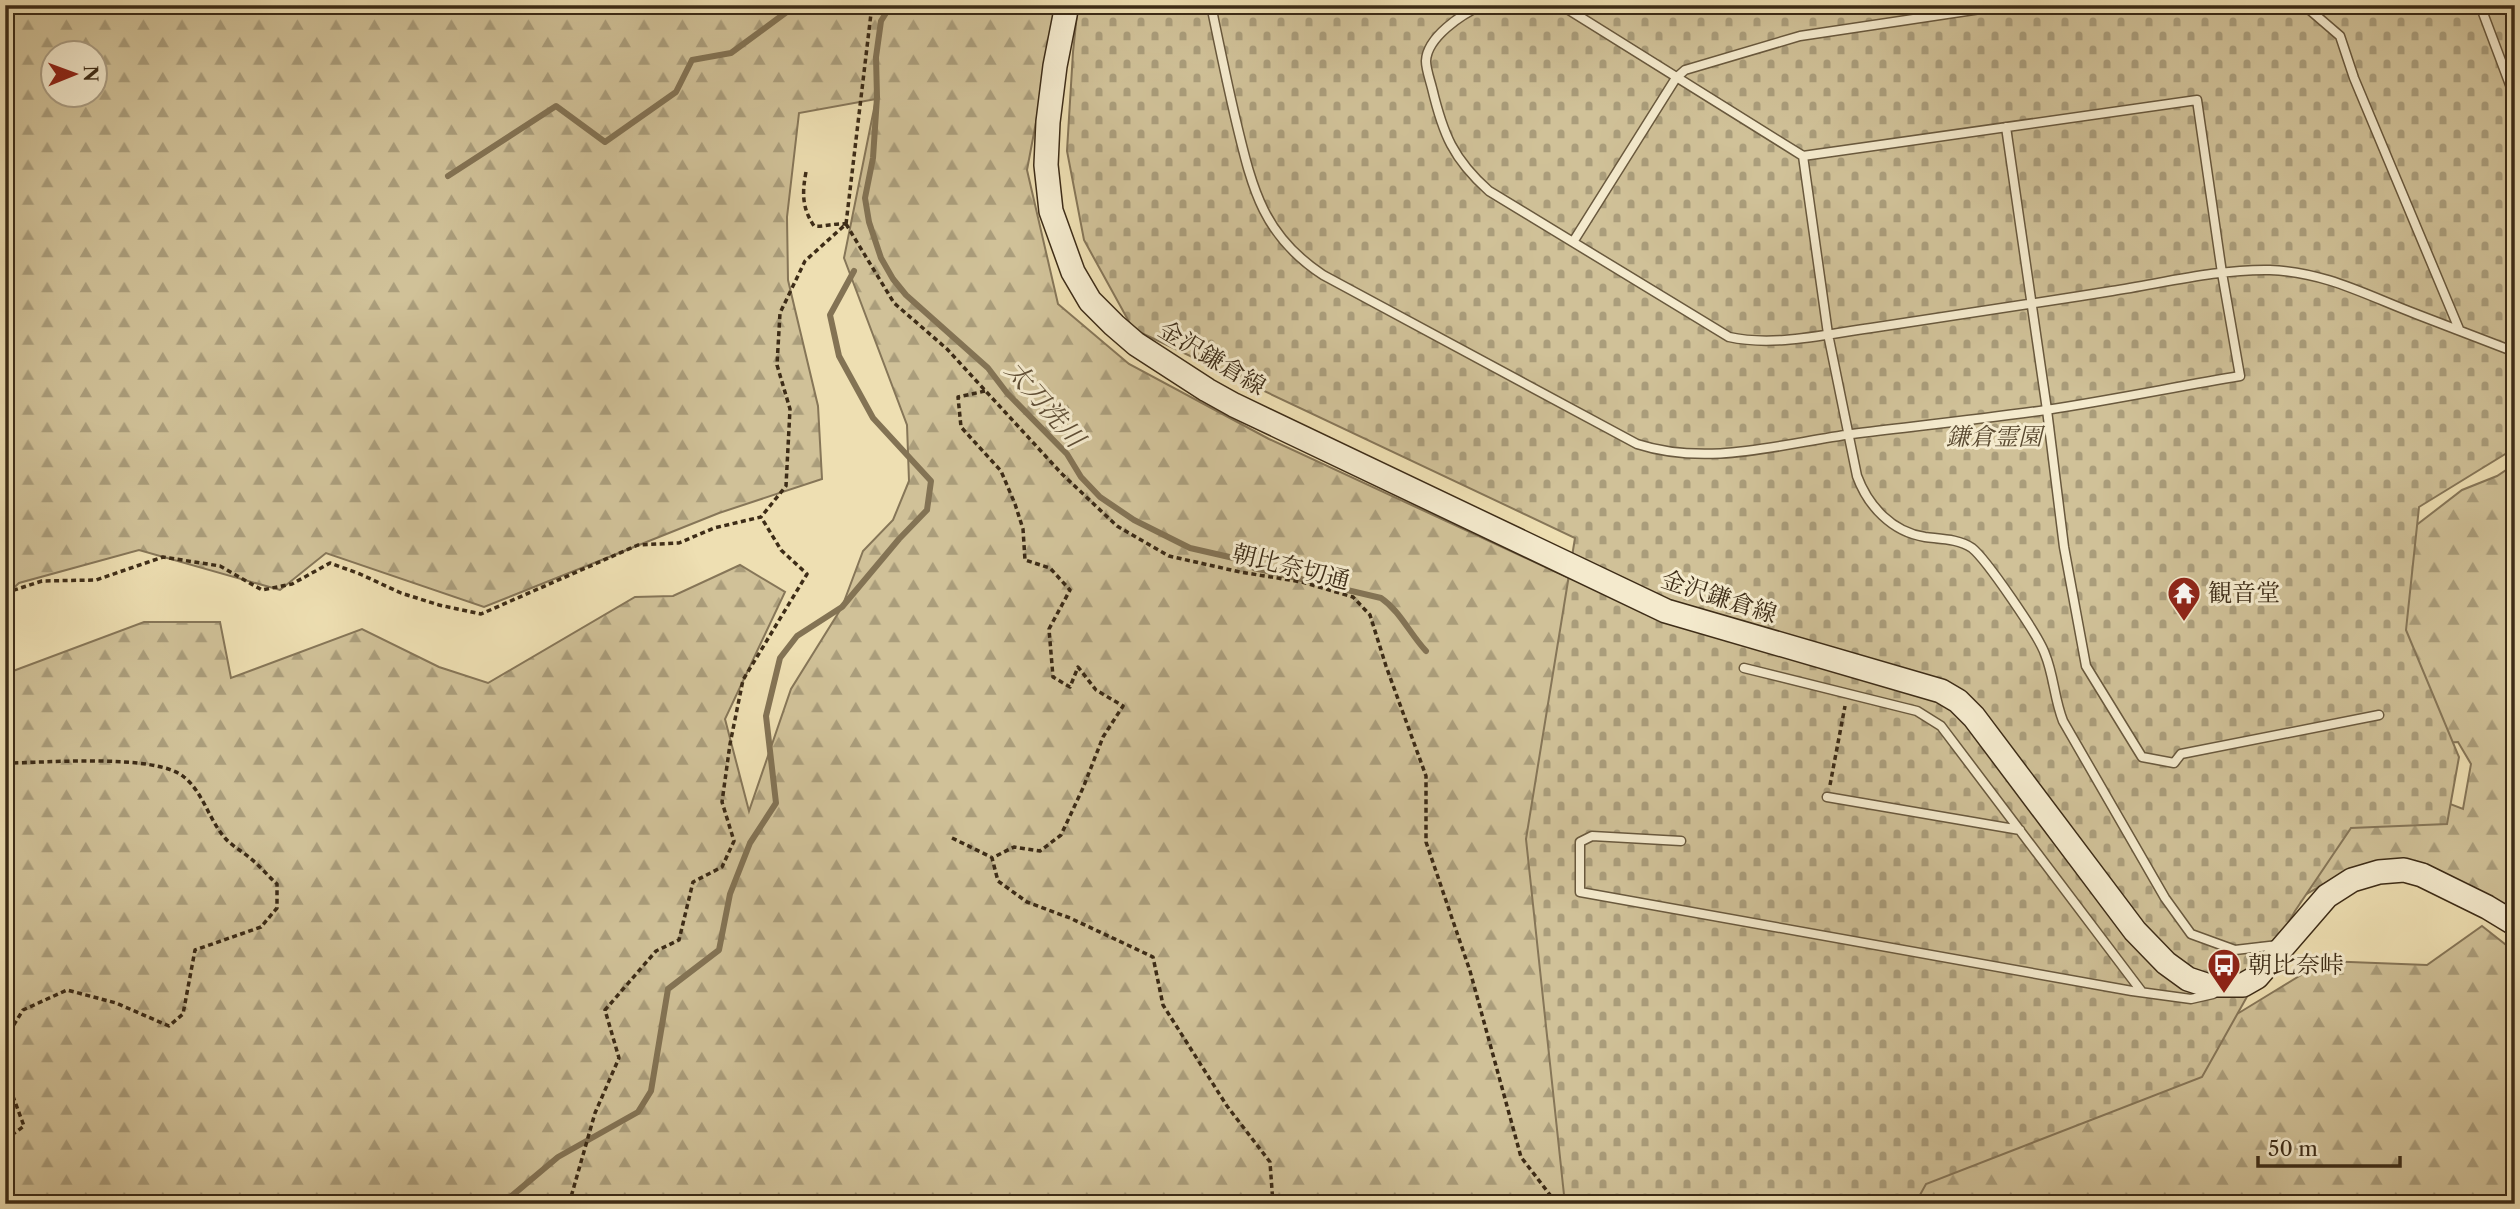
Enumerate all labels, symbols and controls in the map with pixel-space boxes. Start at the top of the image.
north arrow [38,38,108,108]
text: N [79,65,102,82]
street label: 金沢鎌倉線 [1153,314,1271,401]
water label: 太刀洗川 [999,354,1093,456]
park label: 鎌倉霊園 [1946,422,2046,451]
street label: 朝比奈切通 [1229,538,1353,595]
street label: 金沢鎌倉線 [1658,564,1781,629]
temple icon: 観音堂 [2165,574,2203,623]
place label: 観音堂 [2208,578,2280,607]
bus stop icon: 朝比奈峠 [2205,946,2243,995]
place label: 朝比奈峠 [2248,950,2344,979]
scale bar [2258,1125,2399,1169]
text: 50 m [2268,1136,2318,1161]

